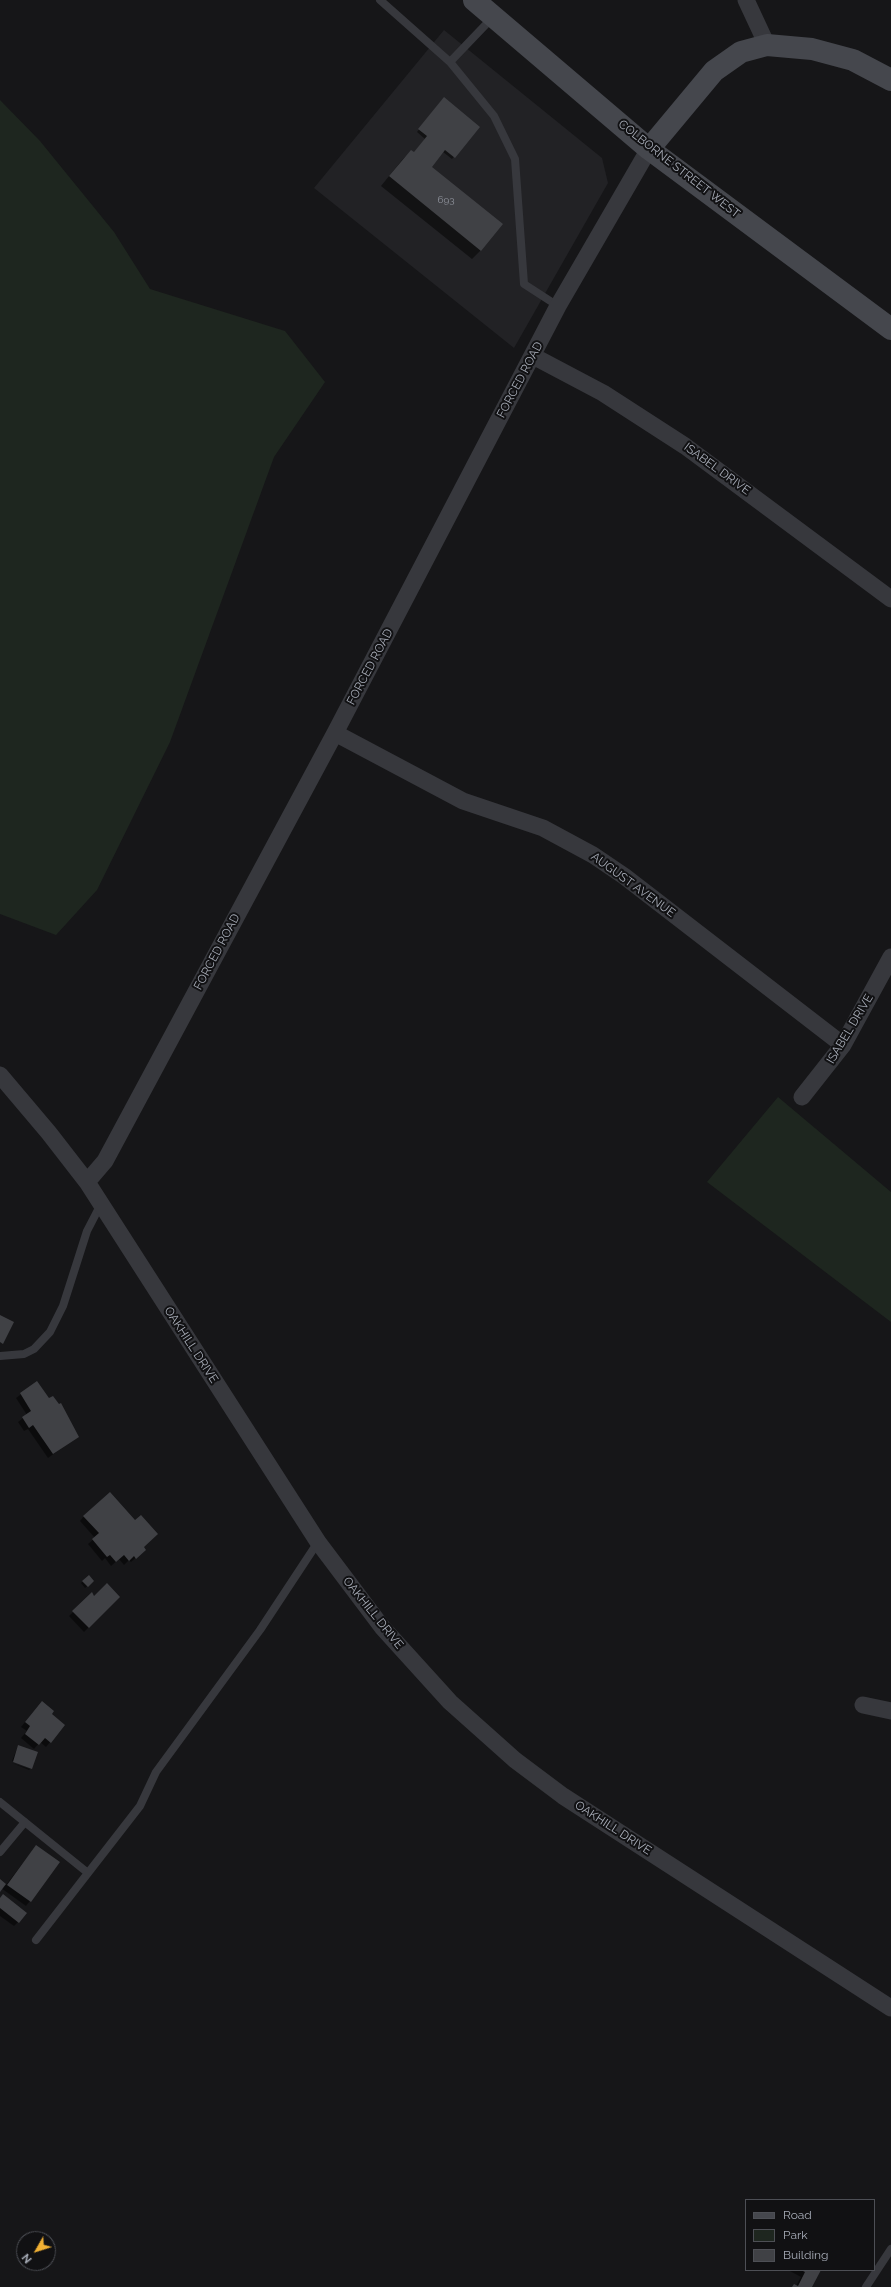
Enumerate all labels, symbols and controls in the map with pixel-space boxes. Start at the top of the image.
street label: COLBORNE STREET WEST [615,117,743,221]
house number: 693 [437,194,455,206]
street label: FORCED ROAD [494,339,546,421]
street label: ISABEL DRIVE [681,440,753,498]
street label: FORCED ROAD [344,626,396,708]
street label: AUGUST AVENUE [588,850,678,920]
street label: FORCED ROAD [191,911,243,993]
street label: ISABEL DRIVE [824,992,876,1066]
street label: OAKHILL DRIVE [161,1304,221,1386]
street label: OAKHILL DRIVE [340,1574,406,1652]
street label: OAKHILL DRIVE [572,1798,654,1858]
legend [745,2199,875,2271]
text: Road [783,2208,812,2222]
text: Park [783,2228,808,2242]
north arrow [16,2231,56,2271]
text: Building [783,2248,829,2262]
text: N [19,2251,35,2266]

